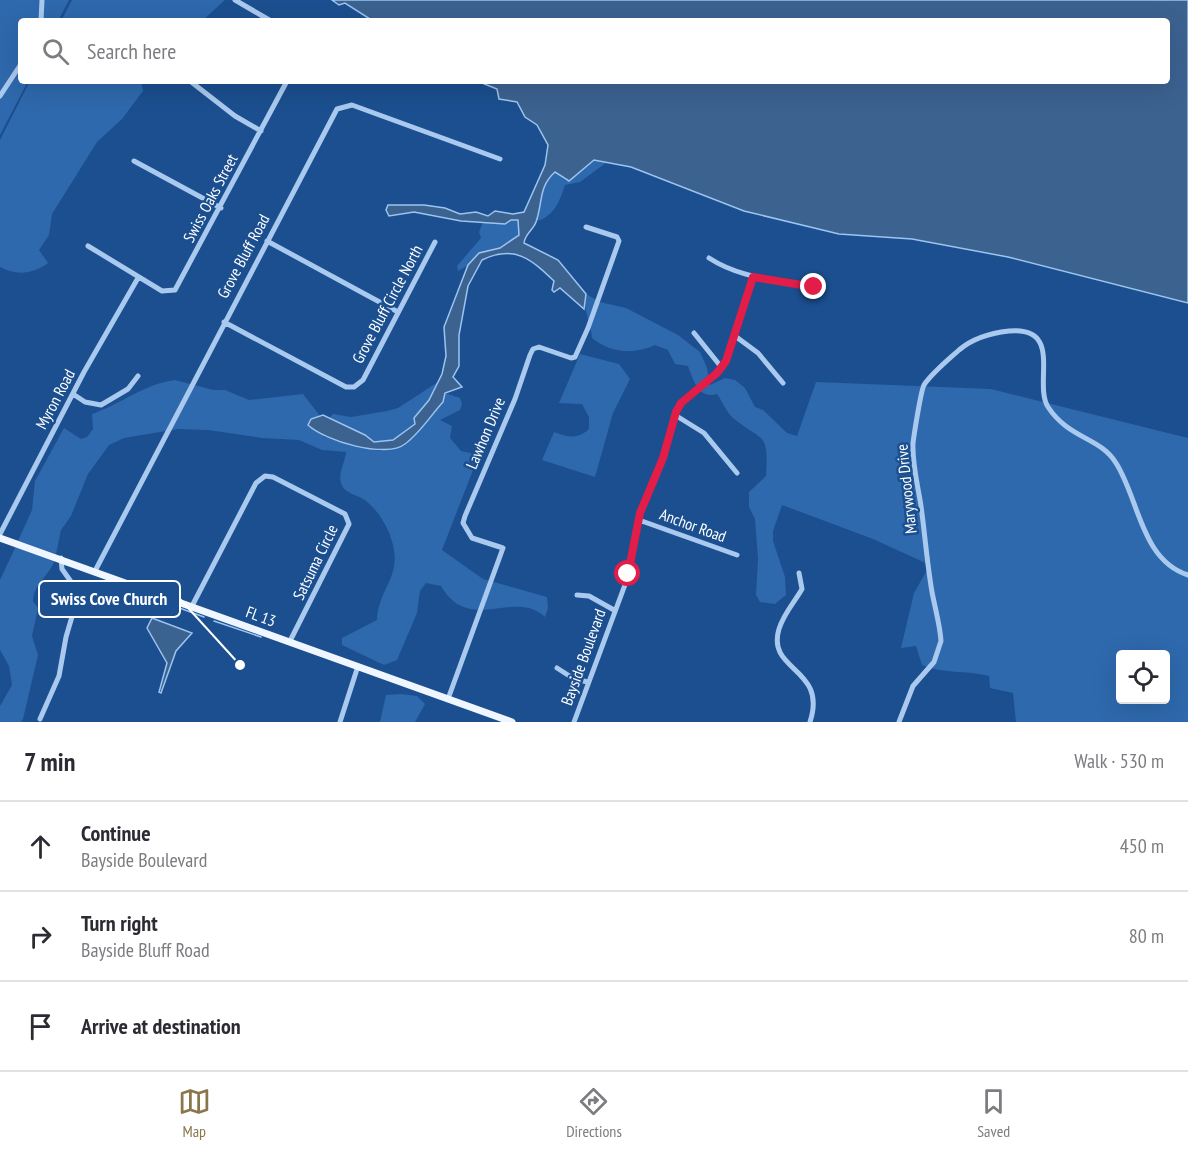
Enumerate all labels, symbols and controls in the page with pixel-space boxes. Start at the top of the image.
search box [18,18,1170,84]
icon: search [39,35,72,68]
text: Search here [87,37,176,65]
street label: Swiss Oaks Street [178,150,242,246]
street label: Grove Bluff Road [212,210,274,301]
street label: Grove Bluff Circle North [347,241,427,367]
route end [800,273,826,299]
street label: Myron Road [31,365,79,432]
street label: Lawhon Drive [461,394,509,472]
street label: Marywood Drive [891,443,921,535]
street label: Anchor Road [657,504,729,546]
street label: Satsuma Circle [288,521,342,603]
route start [614,560,640,586]
callout: Swiss Cove Church [39,581,180,617]
text: Swiss Cove Church [51,587,167,610]
street label: FL 13 [243,601,279,631]
street label: Bayside Boulevard [556,606,610,708]
map controls [1116,650,1170,704]
button: locate [1116,650,1170,704]
text: 7 min [24,745,75,778]
text: Walk · 530 m [1074,748,1164,774]
text: Continue [81,819,151,847]
icon: ahead [24,830,57,863]
text: 450 m [1120,833,1164,859]
text: Bayside Boulevard [81,847,207,873]
text: Turn right [81,909,158,937]
icon: right [24,920,57,953]
text: 80 m [1129,923,1164,949]
text: Bayside Bluff Road [81,937,210,963]
icon: arrive [24,1010,57,1043]
text: Arrive at destination [81,1012,241,1040]
tab: Map [178,1085,211,1141]
tab: Directions [566,1085,622,1141]
tab: Saved [977,1085,1010,1141]

